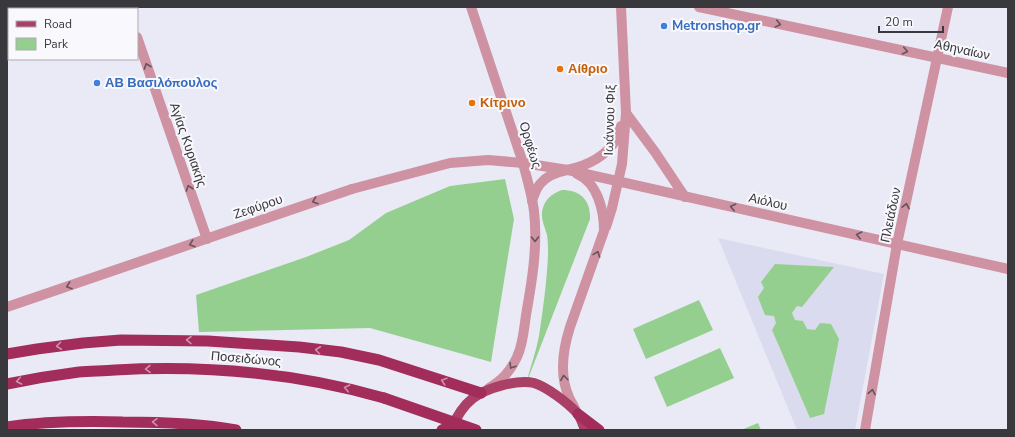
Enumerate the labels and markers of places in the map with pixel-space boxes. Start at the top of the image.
place label: Metronshop.gr [672,17,761,35]
marker: Metronshop.gr [659,21,669,31]
place label: Αίθριο [568,60,608,78]
marker: Αίθριο [555,64,565,74]
place label: ΑΒ Βασιλόπουλος [105,74,218,92]
marker: ΑΒ Βασιλόπουλος [92,78,102,88]
place label: Κίτρινο [480,94,526,112]
marker: Κίτρινο [467,98,477,108]

